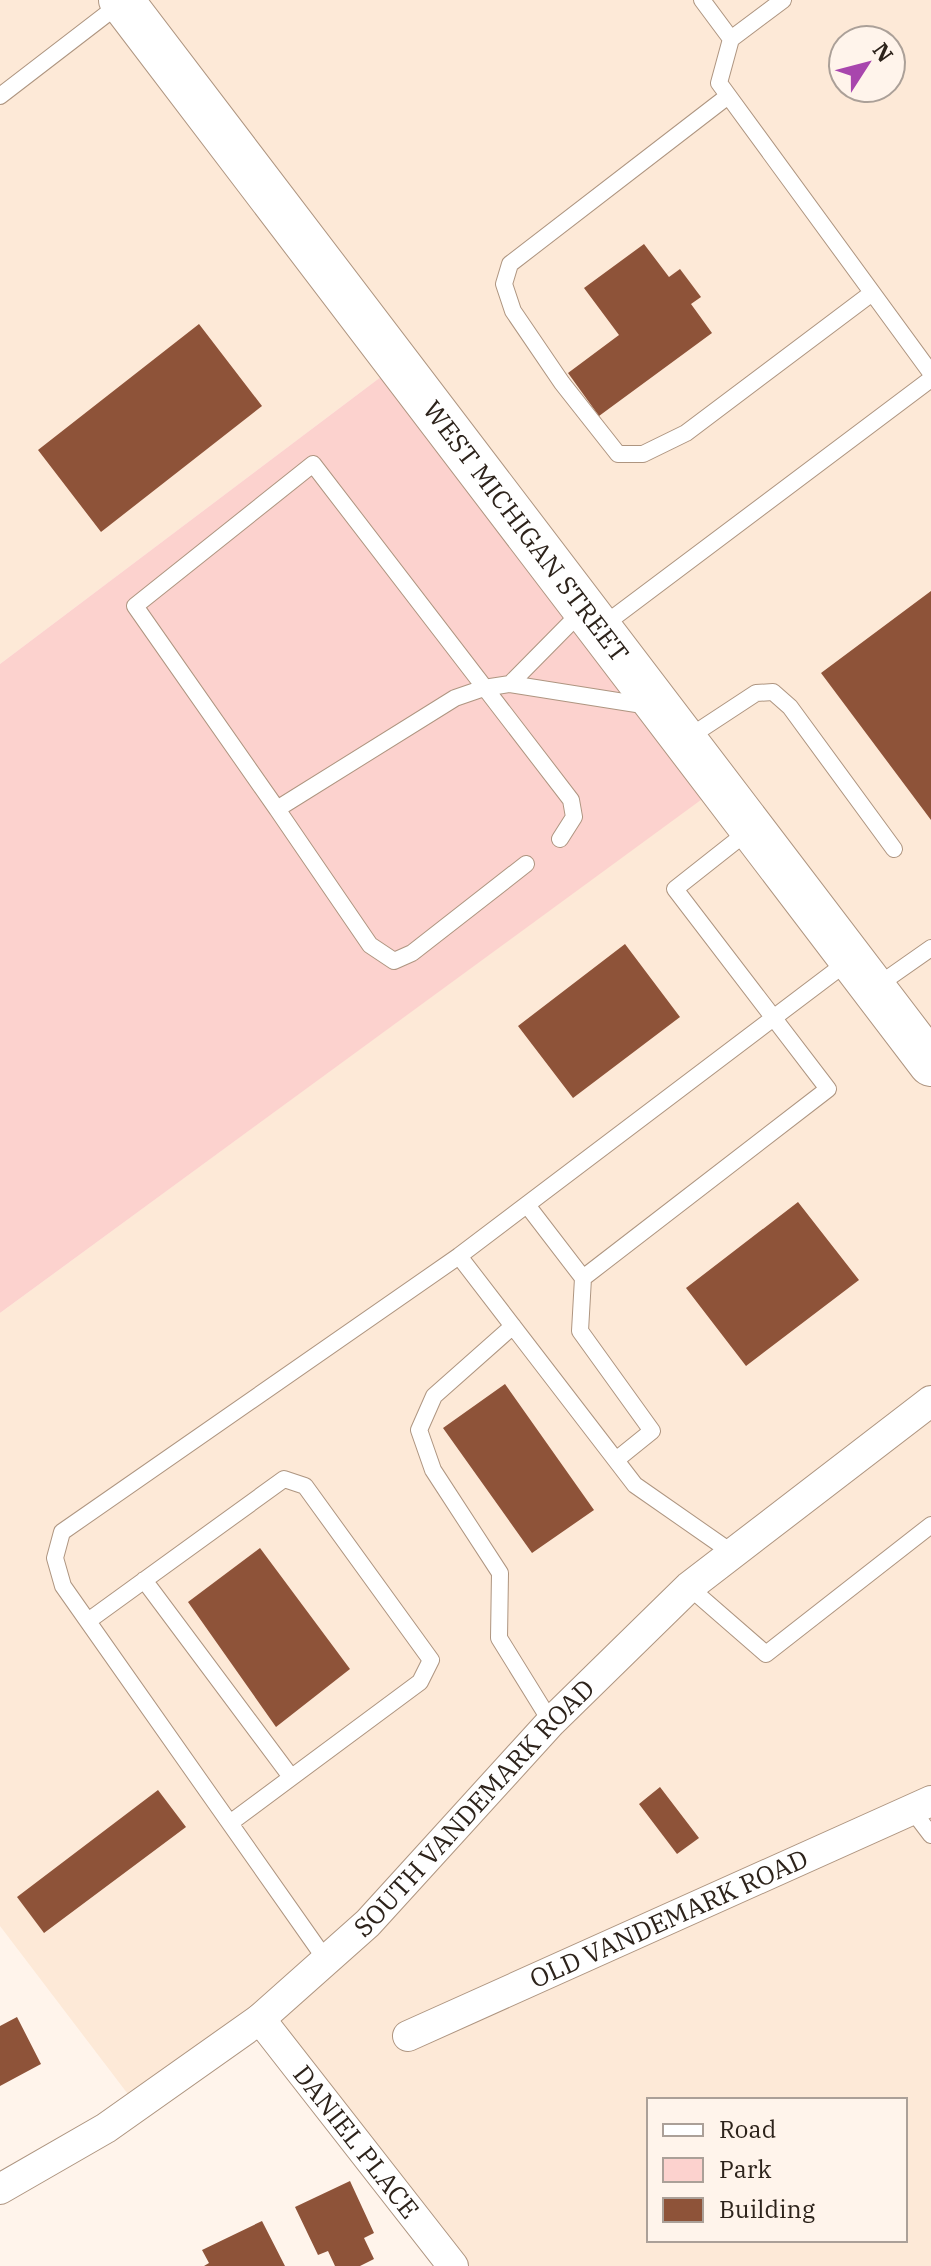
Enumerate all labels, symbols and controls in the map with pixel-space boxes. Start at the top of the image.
north arrow [827,24,907,104]
text: N [867,36,900,68]
street label: WEST MICHIGAN STREET [416,393,637,669]
street label: SOUTH VANDEMARK ROAD [346,1671,601,1944]
street label: OLD VANDEMARK ROAD [524,1841,813,1995]
street label: DANIEL PLACE [286,2058,427,2225]
legend [647,2098,907,2242]
text: Road [719,2113,776,2145]
text: Park [719,2153,771,2185]
text: Building [719,2193,815,2225]

